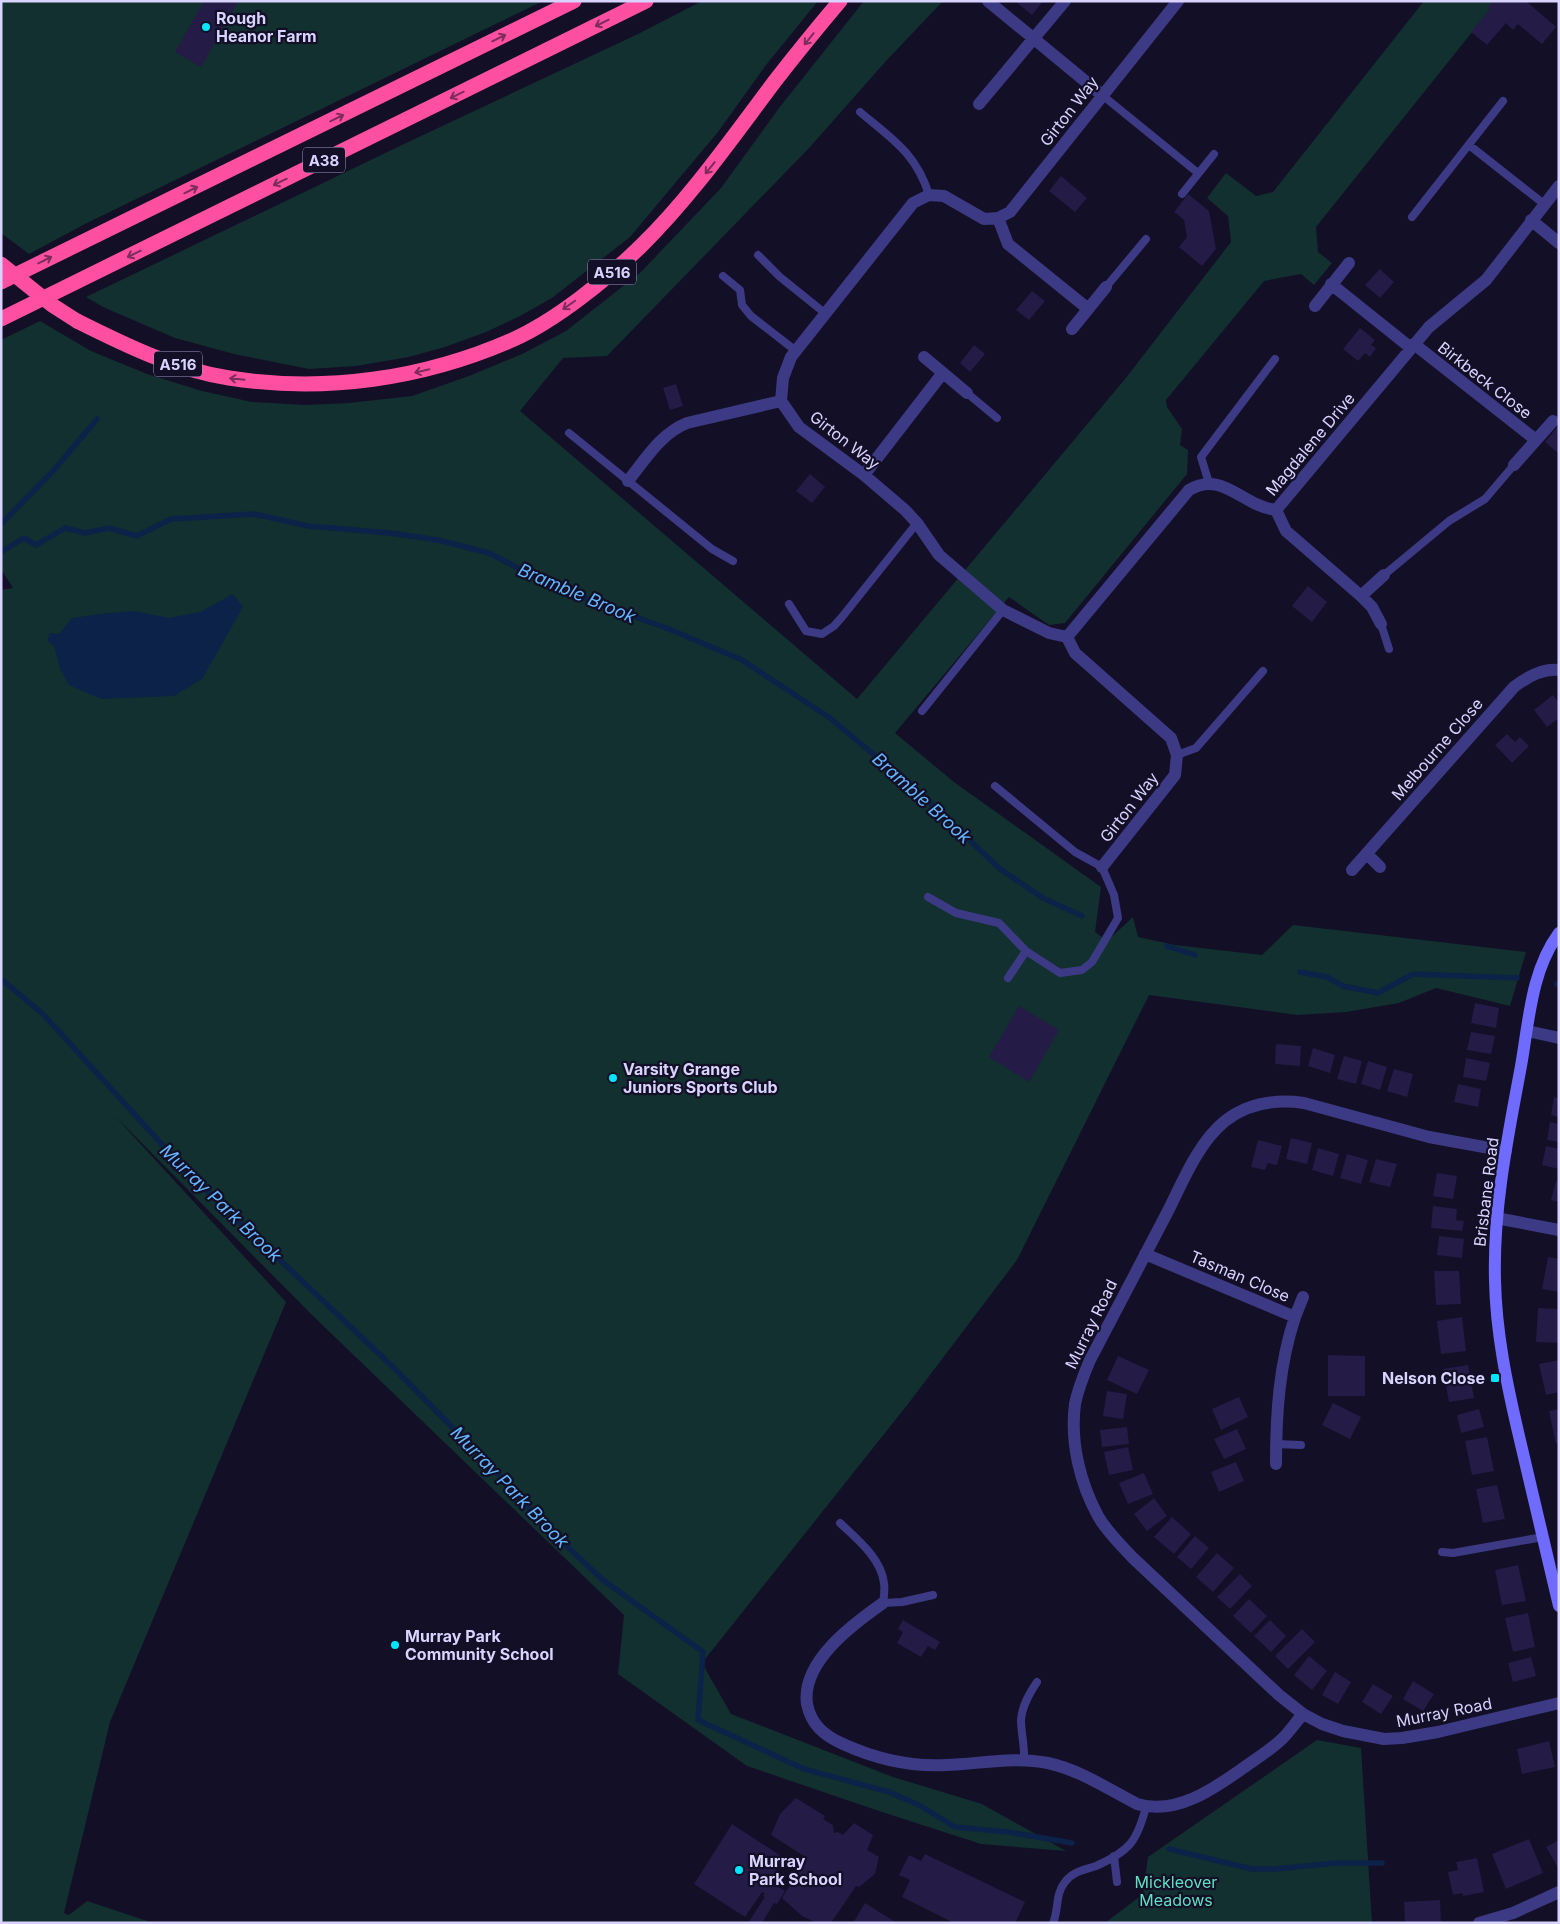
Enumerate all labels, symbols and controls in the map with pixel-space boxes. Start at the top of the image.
place label: Rough Heanor Farm [216,8,317,46]
one-way arrow [595,18,610,28]
marker: Rough Heanor Farm [200,21,212,33]
one-way arrow [803,32,814,45]
one-way arrow [491,33,506,43]
street label: Girton Way [1035,72,1103,150]
one-way arrow [450,91,465,100]
one-way arrow [329,113,344,122]
road number: A38 [303,148,345,172]
one-way arrow [704,161,715,174]
one-way arrow [273,178,288,187]
one-way arrow [183,184,198,194]
one-way arrow [127,250,142,259]
one-way arrow [37,255,52,264]
road number: A516 [588,260,636,284]
one-way arrow [562,300,576,310]
street label: Birkbeck Close [1434,337,1536,423]
road number: A516 [154,352,202,376]
one-way arrow [414,367,430,376]
one-way arrow [230,374,246,384]
street label: Magdalene Drive [1261,388,1359,500]
street label: Girton Way [806,406,884,474]
water label: Bramble Brook [515,559,640,628]
street label: Melbourne Close [1387,694,1487,804]
water label: Bramble Brook [868,748,977,849]
street label: Girton Way [1095,768,1163,846]
place label: Varsity Grange Juniors Sports Club [623,1059,778,1097]
marker: Varsity Grange Juniors Sports Club [607,1072,619,1084]
street label: Brisbane Road [1469,1136,1503,1248]
water label: Murray Park Brook [156,1140,287,1267]
street label: Tasman Close [1187,1246,1293,1306]
street label: Murray Road [1061,1276,1121,1372]
place label: Nelson Close [1382,1368,1485,1388]
marker: Nelson Close [1489,1372,1501,1384]
water label: Murray Park Brook [447,1422,574,1553]
place label: Murray Park Community School [405,1626,554,1664]
marker: Murray Park Community School [389,1639,401,1651]
street label: Murray Road [1394,1693,1494,1731]
place label: Murray Park School [749,1851,842,1889]
marker: Murray Park School [733,1864,745,1876]
park label: Mickleover Meadows [1135,1872,1217,1910]

